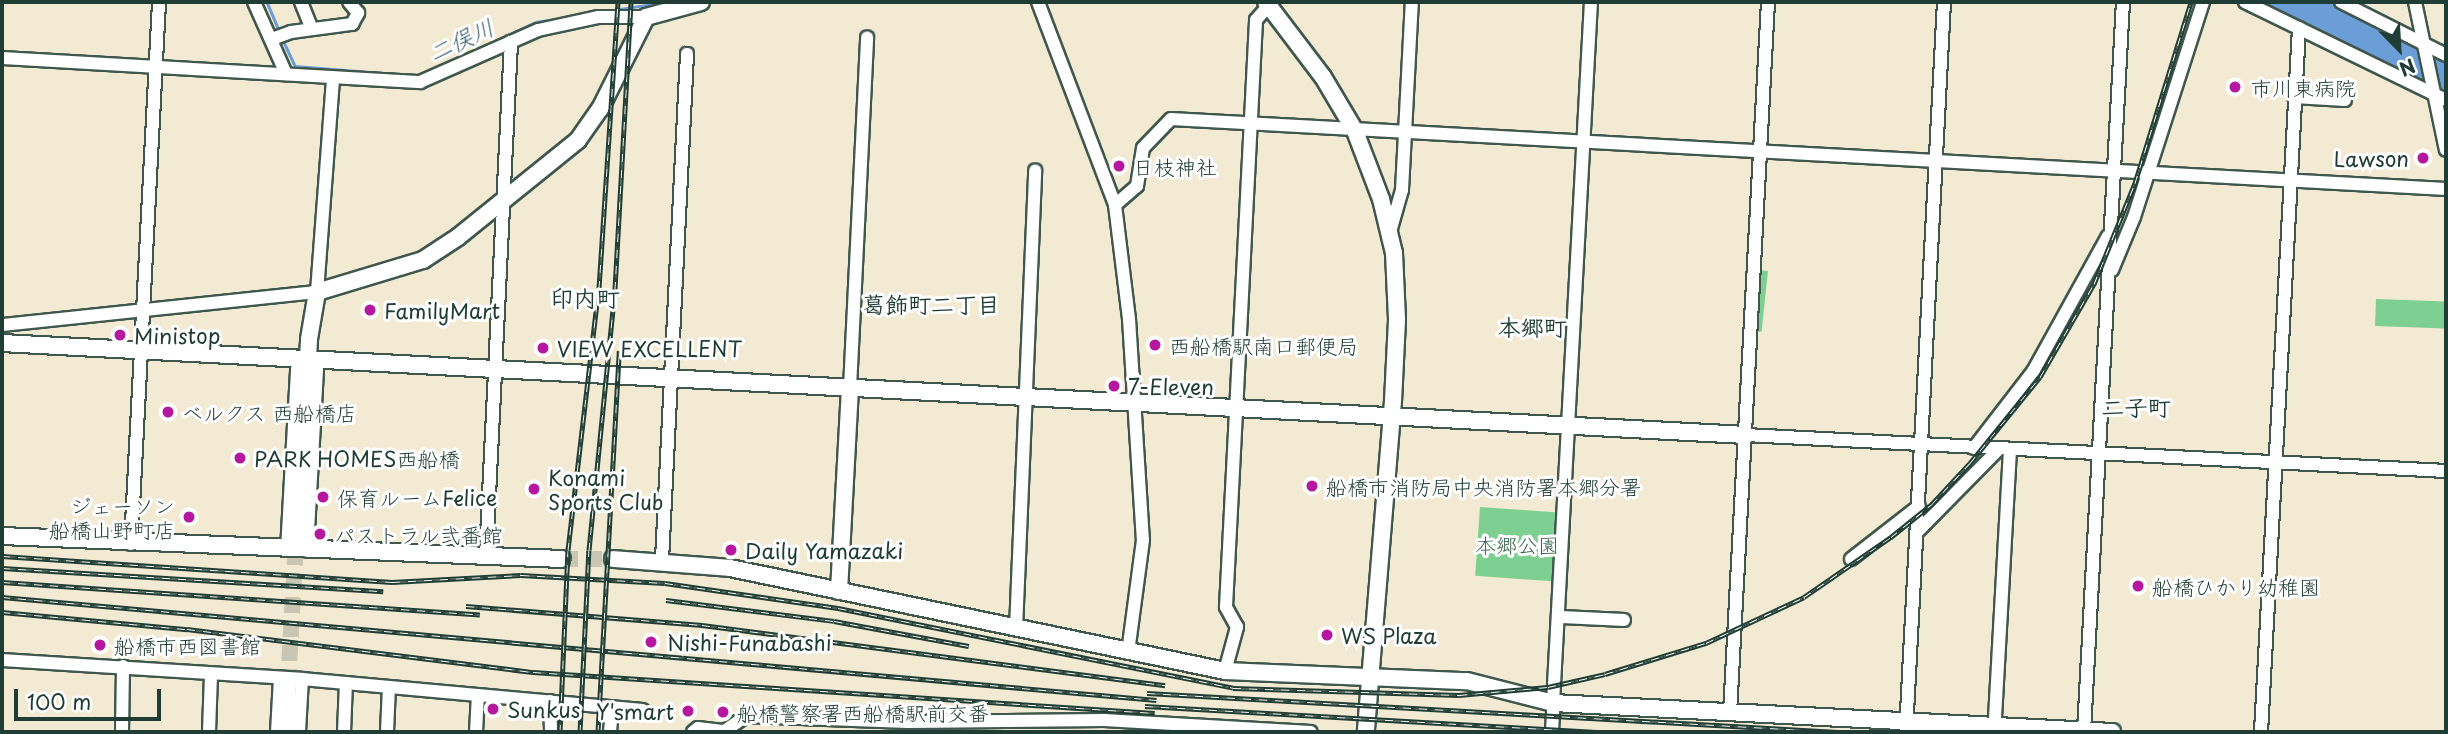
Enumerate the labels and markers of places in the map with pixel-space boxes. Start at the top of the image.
place label: 市川東病院 [2251,74,2356,100]
marker: 市川東病院 [2225,77,2245,97]
place label: Lawson [2334,145,2409,171]
marker: Lawson [2415,150,2431,166]
place label: 日枝神社 [1133,153,1217,179]
marker: 日枝神社 [1111,158,1127,174]
place label: FamilyMart [384,297,500,323]
marker: FamilyMart [362,302,378,318]
place label: Ministop [134,322,220,348]
marker: Ministop [112,327,128,343]
place label: 西船橋駅南口郵便局 [1169,332,1358,358]
place label: VIEW EXCELLENT [557,335,741,361]
marker: 西船橋駅南口郵便局 [1147,337,1163,353]
marker: VIEW EXCELLENT [535,340,551,356]
place label: 7-Eleven [1128,373,1214,399]
marker: 7-Eleven [1106,378,1122,394]
place label: ベルクス 西船橋店 [182,399,357,425]
marker: ベルクス 西船橋店 [160,404,176,420]
place label: PARK HOMES西船橋 [254,445,461,471]
marker: PARK HOMES西船橋 [232,450,248,466]
place label: Konami Sports Club [548,464,665,514]
place label: 船橋市消防局中央消防署本郷分署 [1326,473,1641,499]
marker: 船橋市消防局中央消防署本郷分署 [1304,478,1320,494]
marker: Konami Sports Club [526,481,542,497]
place label: 保育ルームFelice [337,484,498,510]
marker: 保育ルームFelice [315,489,331,505]
place label: ジェーソン 船橋山野町店 [49,492,175,542]
marker: ジェーソン 船橋山野町店 [181,509,197,525]
place label: パストラル弐番館 [334,521,502,547]
marker: パストラル弐番館 [312,526,328,542]
place label: Daily Yamazaki [745,537,903,563]
marker: Daily Yamazaki [723,542,739,558]
place label: 船橋ひかり幼稚園 [2152,573,2320,599]
marker: 船橋ひかり幼稚園 [2130,578,2146,594]
place label: WS Plaza [1341,622,1436,648]
marker: WS Plaza [1319,627,1335,643]
place label: Nishi-Funabashi [667,629,832,655]
place label: 船橋市西図書館 [114,632,261,658]
marker: Nishi-Funabashi [641,632,661,652]
marker: 船橋市西図書館 [92,637,108,653]
place label: Sunkus [507,696,580,722]
place label: Y'smart [596,698,674,724]
place label: 船橋警察署西船橋駅前交番 [737,699,989,725]
marker: Sunkus [485,701,501,717]
marker: Y'smart [680,703,696,719]
marker: 船橋警察署西船橋駅前交番 [715,704,731,720]

